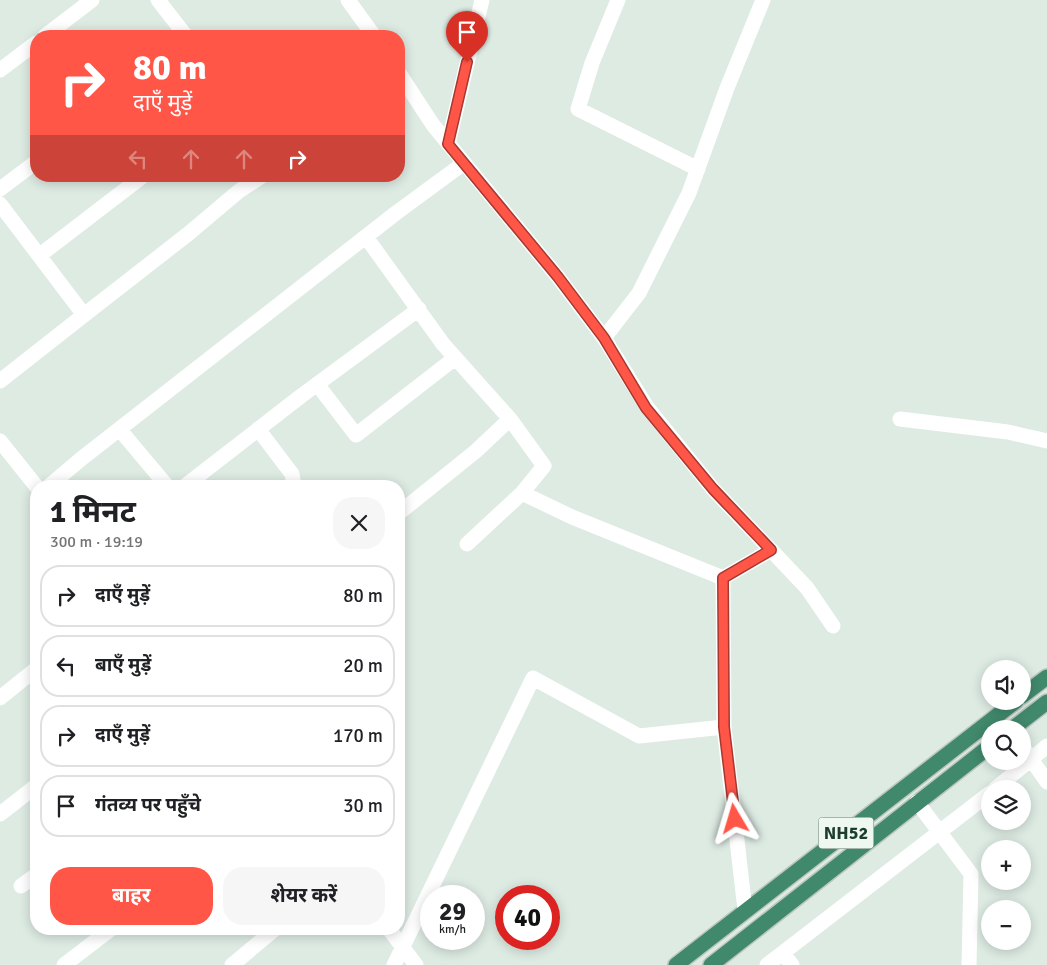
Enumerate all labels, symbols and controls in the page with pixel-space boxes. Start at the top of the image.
pin [446,11,488,62]
icon: arrive [453,18,481,46]
text: 80 m [133,46,207,89]
icon: right [50,50,115,115]
text: दाएँ मुड़ें [133,89,192,116]
icon: left [124,145,152,173]
icon: ahead [177,145,205,173]
icon: ahead [230,145,258,173]
icon: right [283,145,311,173]
text: 1 मिनट [50,494,136,531]
button: close [333,497,385,549]
text: 300 m · 19:19 [50,532,143,552]
icon: right [52,582,80,610]
text: दाएँ मुड़ें [95,583,150,607]
text: 80 m [343,584,383,608]
icon: left [52,652,80,680]
text: बाएँ मुड़ें [95,653,151,677]
text: 20 m [343,654,383,678]
map controls [981,660,1031,950]
button: sound [981,660,1031,710]
button: search [981,720,1031,770]
icon: right [52,722,80,750]
text: दाएँ मुड़ें [95,723,150,747]
text: 170 m [333,724,383,748]
button: layers [981,780,1031,830]
icon: arrive [52,792,80,820]
position arrow [708,792,760,844]
text: गंतव्य पर पहुँचे [95,793,201,817]
text: 30 m [343,794,383,818]
road number: NH52 [818,818,874,848]
button: + [981,840,1031,890]
button: बाहर [50,867,213,925]
button: शेयर करें [223,867,385,925]
speed limit sign: 40 [495,885,560,950]
text: 29 [439,896,466,927]
button: − [981,900,1031,950]
text: km/h [439,922,466,937]

